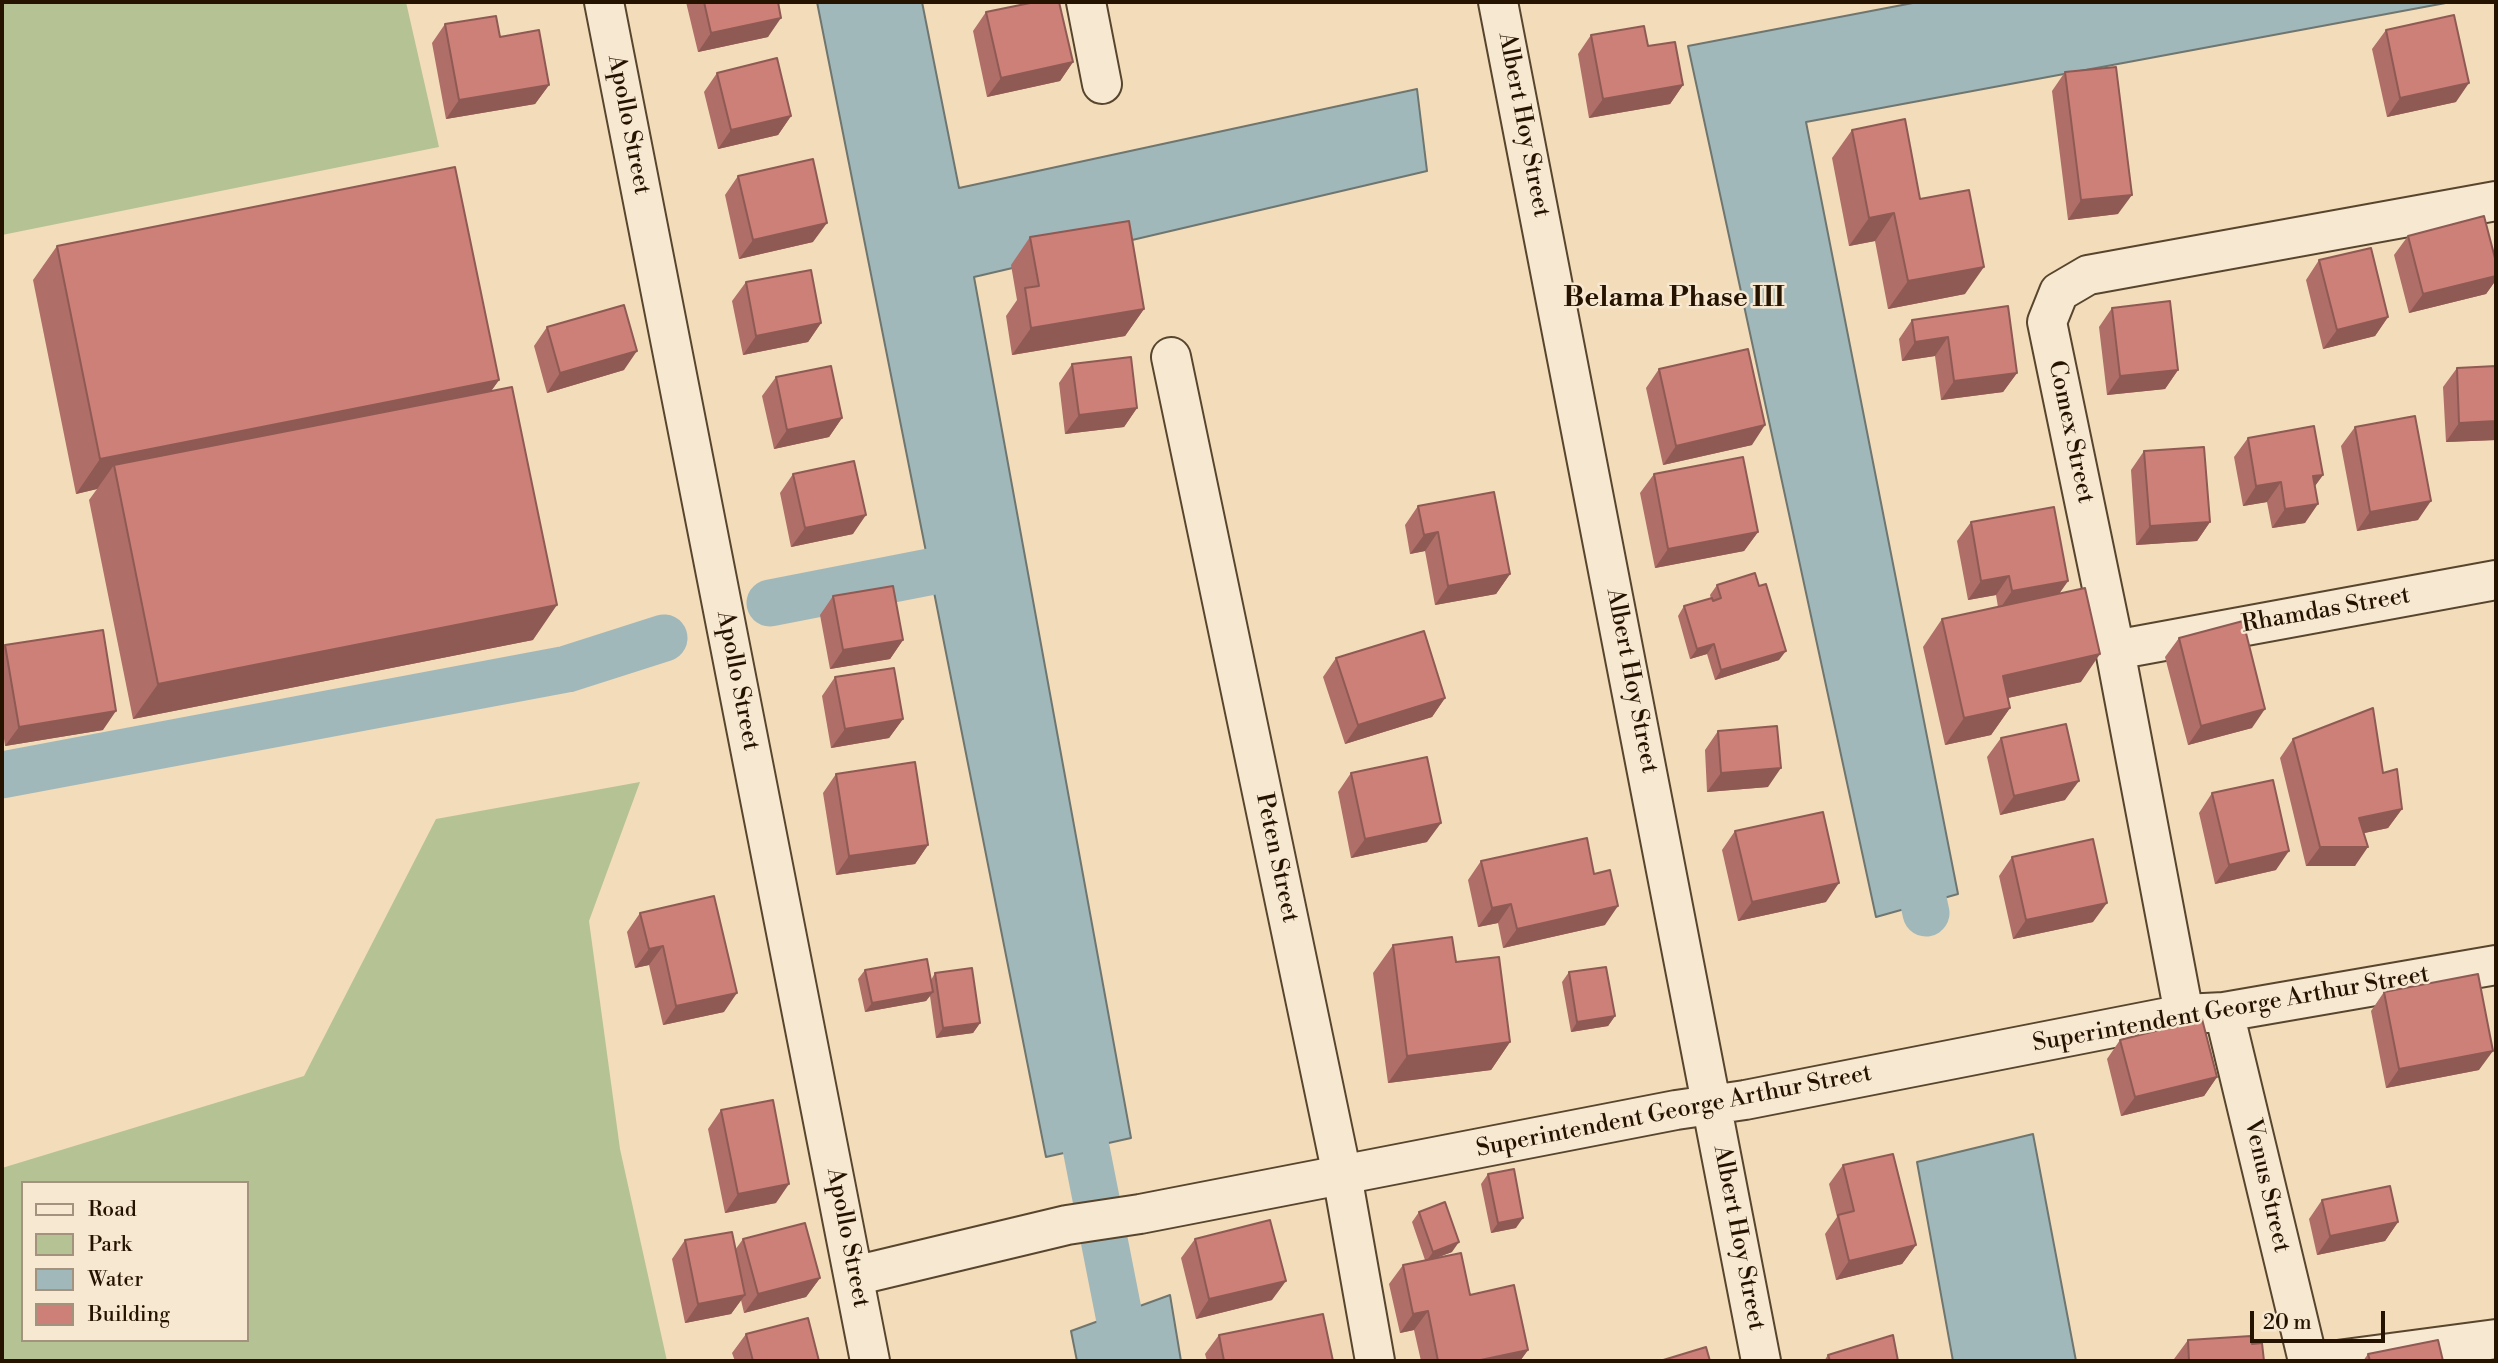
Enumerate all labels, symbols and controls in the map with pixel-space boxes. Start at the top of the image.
street label: Albert Hoy Street [1491,30,1555,220]
street label: Apollo Street [600,53,656,197]
district label: Belama Phase III [1563,282,1785,316]
street label: Comex Street [2041,358,2099,506]
street label: Rhamdas Street [2240,582,2412,640]
street label: Albert Hoy Street [1599,586,1663,776]
street label: Apollo Street [709,609,765,753]
street label: Peten Street [1248,791,1304,925]
street label: Superintendent George Arthur Street [2030,961,2432,1059]
street label: Superintendent George Arthur Street [1474,1059,1874,1165]
street label: Venus Street [2237,1117,2295,1255]
street label: Albert Hoy Street [1706,1143,1770,1333]
street label: Apollo Street [819,1166,875,1310]
legend [21,1181,248,1342]
text: Road [88,1197,137,1223]
text: Park [88,1232,132,1258]
text: Water [88,1267,143,1293]
scale bar [2253,1296,2388,1340]
text: Building [88,1302,170,1328]
text: 20 m [2263,1310,2312,1336]

